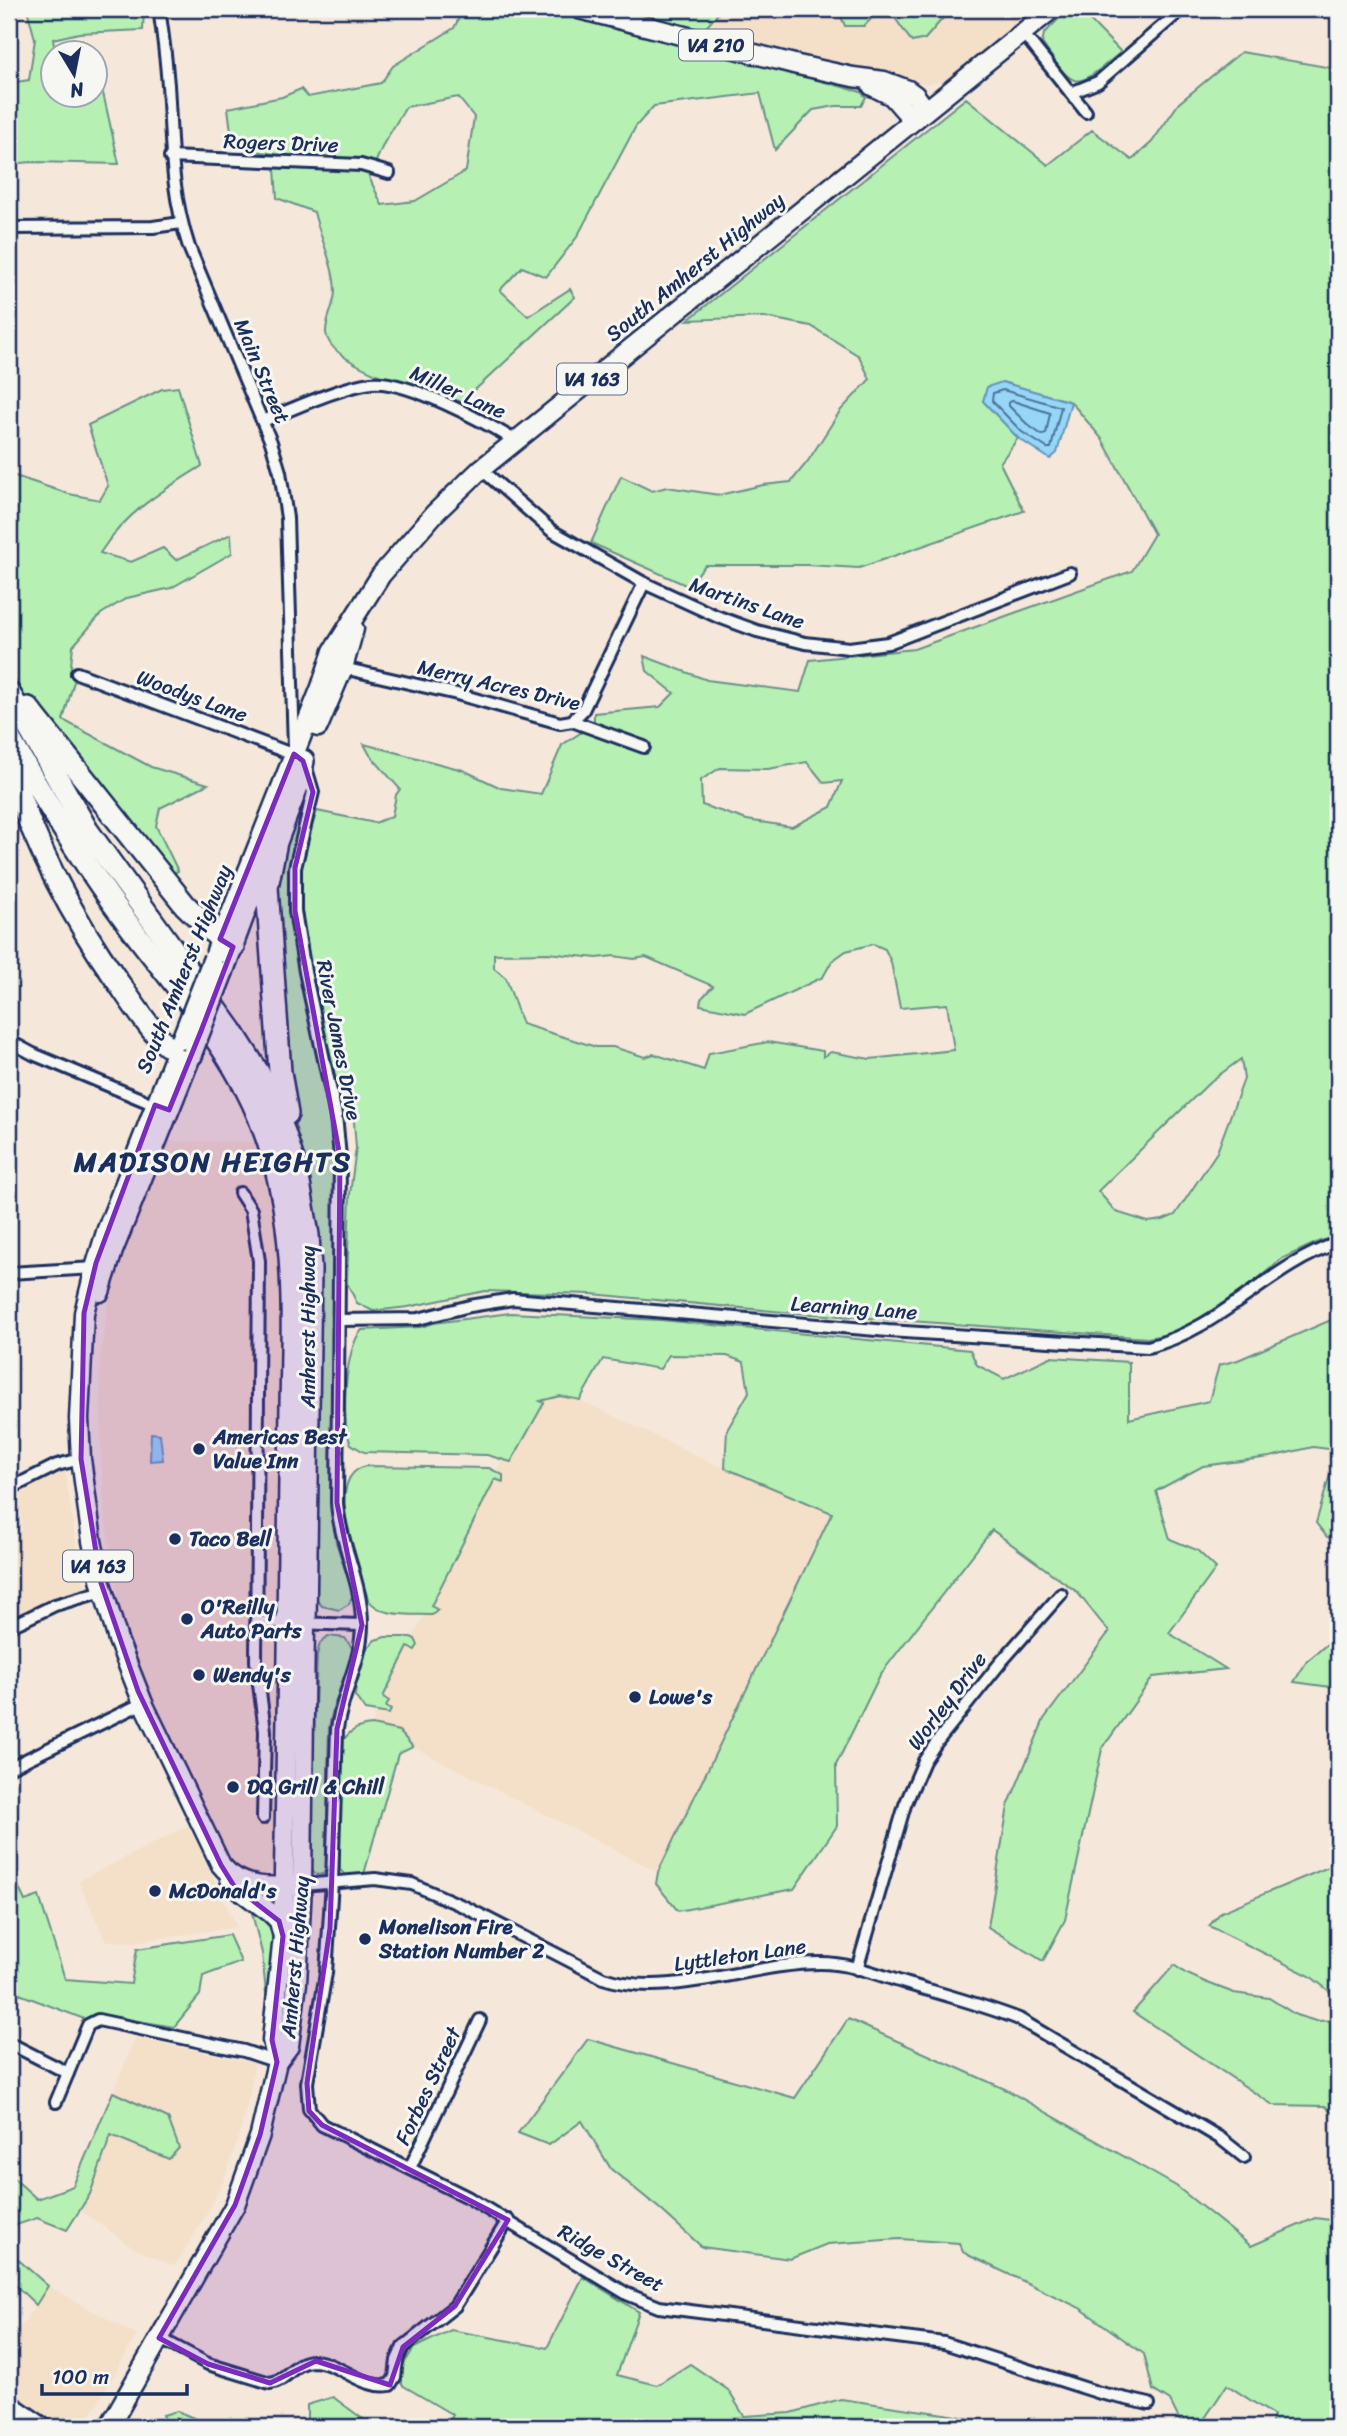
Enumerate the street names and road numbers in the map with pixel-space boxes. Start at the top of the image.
road number: VA 210 [679,30,753,60]
street label: Rogers Drive [223,122,339,164]
street label: South Amherst Highway [597,182,794,352]
street label: Main Street [223,312,301,430]
street label: Miller Lane [404,354,513,430]
road number: VA 163 [557,364,627,394]
street label: Martins Lane [684,565,810,641]
street label: Merry Acres Drive [414,648,584,722]
street label: Woodys Lane [131,658,253,734]
street label: South Amherst Highway [125,859,243,1079]
street label: River James Drive [305,957,373,1123]
street label: Amherst Highway [289,1245,327,1409]
street label: Learning Lane [790,1285,919,1331]
road number: VA 163 [63,1550,133,1582]
street label: Worley Drive [897,1643,997,1759]
street label: Amherst Highway [269,1874,321,2041]
street label: Lyttleton Lane [672,1927,809,1983]
street label: Forbes Street [384,2019,473,2152]
street label: Ridge Street [551,2213,671,2303]

